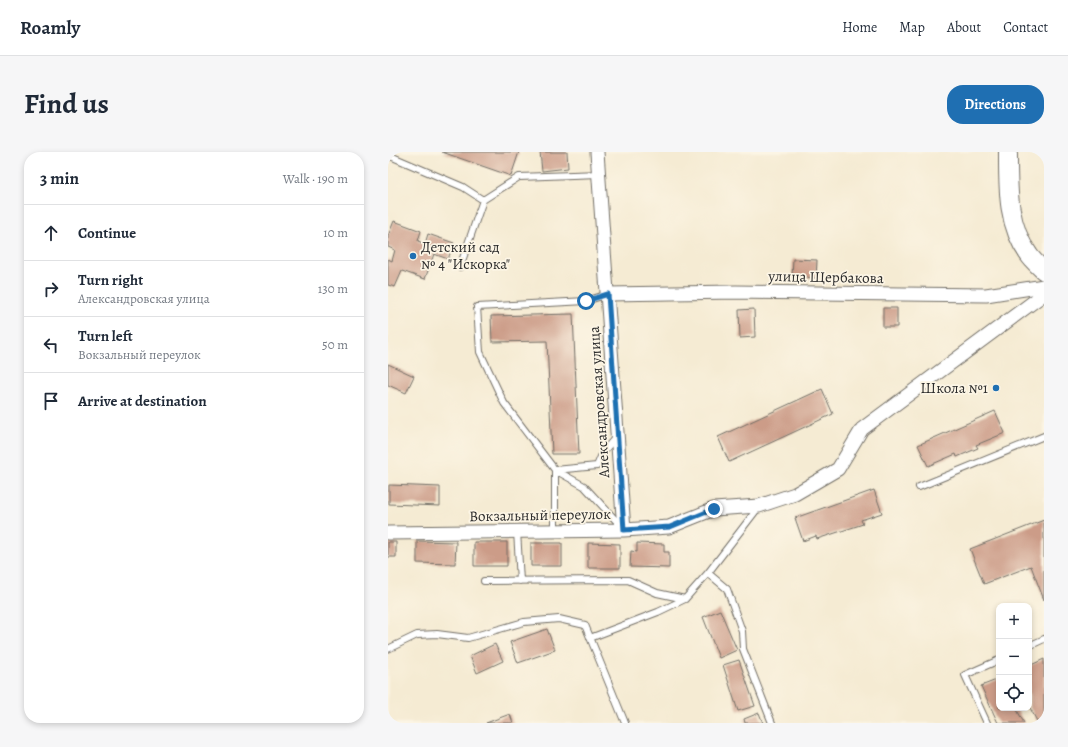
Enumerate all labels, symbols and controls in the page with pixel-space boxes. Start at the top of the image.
text: Roamly [20,15,80,41]
text: Home [842,18,877,37]
text: Map [899,18,925,37]
text: About [947,18,981,37]
text: Contact [1003,18,1048,37]
text: Find us [24,85,109,123]
button: Directions [947,85,1044,124]
text: 3 min [40,167,79,190]
text: Walk · 190 m [283,170,348,187]
icon: ahead [40,222,62,244]
text: Continue [78,223,136,243]
text: 10 m [323,224,348,241]
place label: Детский сад № 4 "Искорка" [421,237,510,274]
marker: Детский сад № 4 "Искорка" [408,251,418,261]
street label: улица Щербакова [767,266,884,288]
text: Turn right [78,270,143,290]
icon: right [40,278,62,300]
text: 130 m [318,280,348,297]
text: Александровская улица [78,290,210,307]
route start [577,292,595,310]
street label: Александровская улица [584,325,614,479]
text: Turn left [78,326,133,346]
icon: left [40,334,62,356]
text: 50 m [322,336,348,353]
text: Вокзальный переулок [78,346,201,363]
place label: Школа №1 [920,378,988,398]
marker: Школа №1 [991,383,1001,393]
icon: arrive [40,390,62,412]
text: Arrive at destination [78,391,207,411]
route end [705,500,723,518]
street label: Вокзальный переулок [469,504,611,526]
map controls [996,603,1032,711]
button: + [996,603,1032,639]
button: − [996,639,1032,675]
button: locate [996,675,1032,711]

